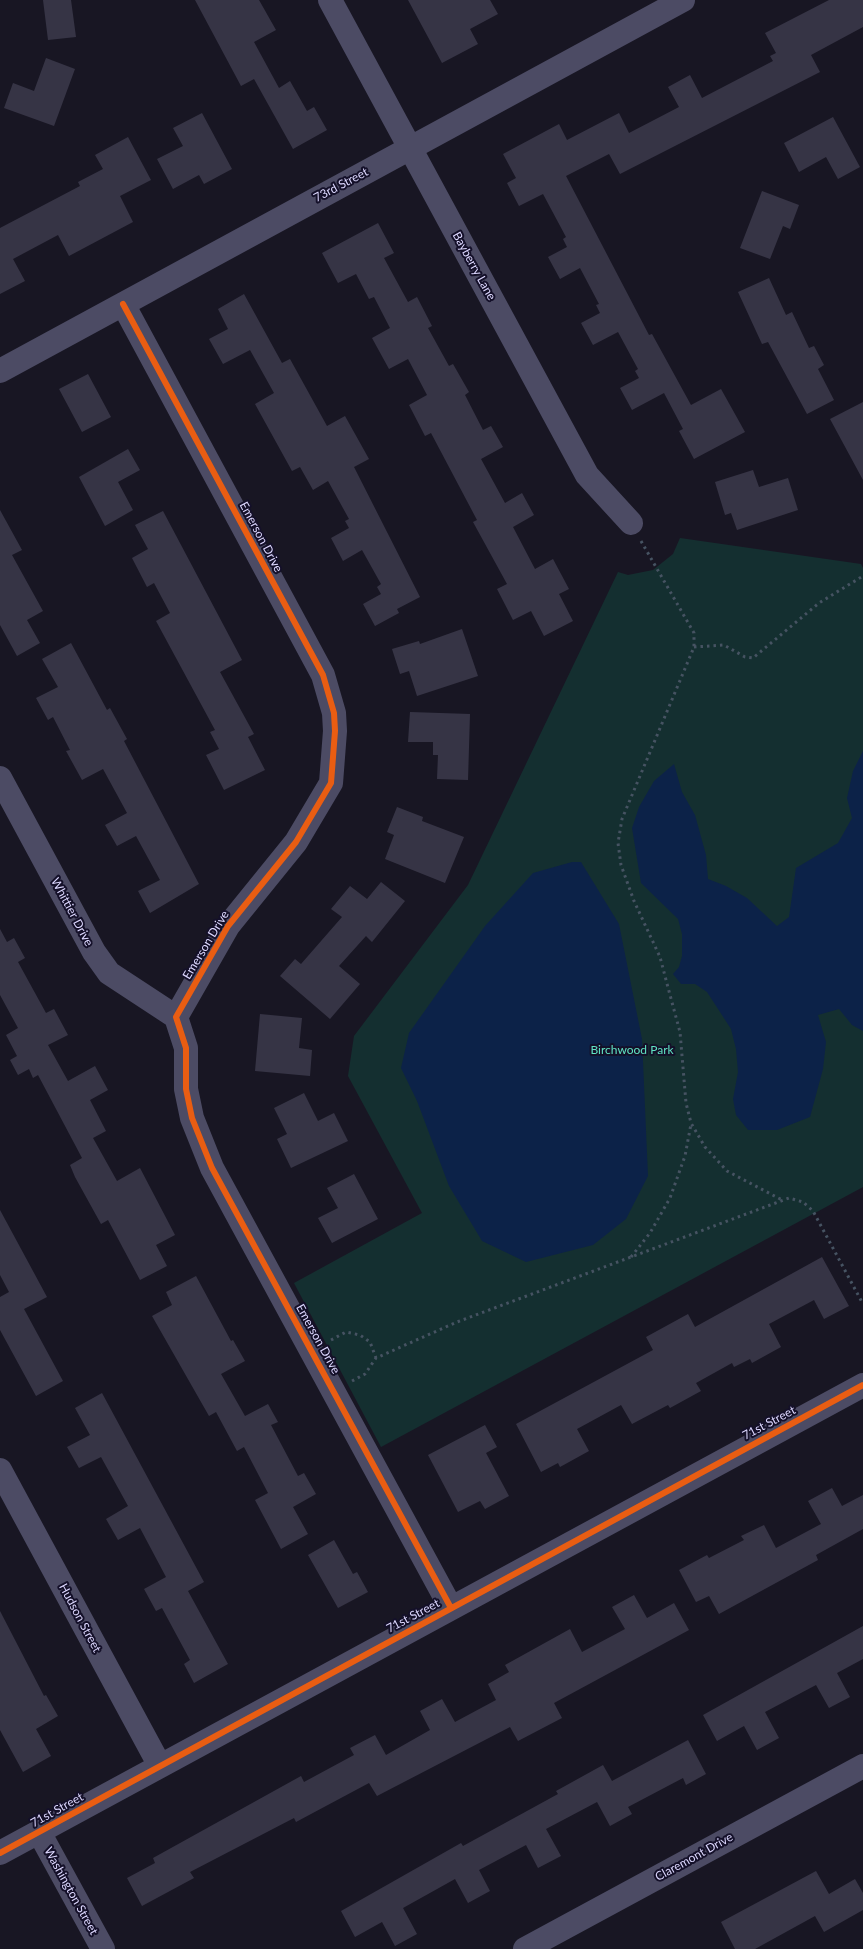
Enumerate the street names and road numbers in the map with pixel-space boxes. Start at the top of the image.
street label: 73rd Street [311,165,371,205]
street label: Bayberry Lane [449,229,499,303]
street label: Emerson Drive [236,499,286,575]
street label: Whittier Drive [48,875,96,949]
street label: Emerson Drive [180,908,232,982]
street label: Emerson Drive [293,1302,343,1376]
street label: 71st Street [740,1403,798,1443]
street label: Hudson Street [56,1581,104,1655]
street label: 71st Street [384,1596,442,1636]
street label: 71st Street [28,1790,86,1830]
street label: Claremont Drive [653,1830,735,1884]
street label: Washington Street [41,1845,101,1937]

